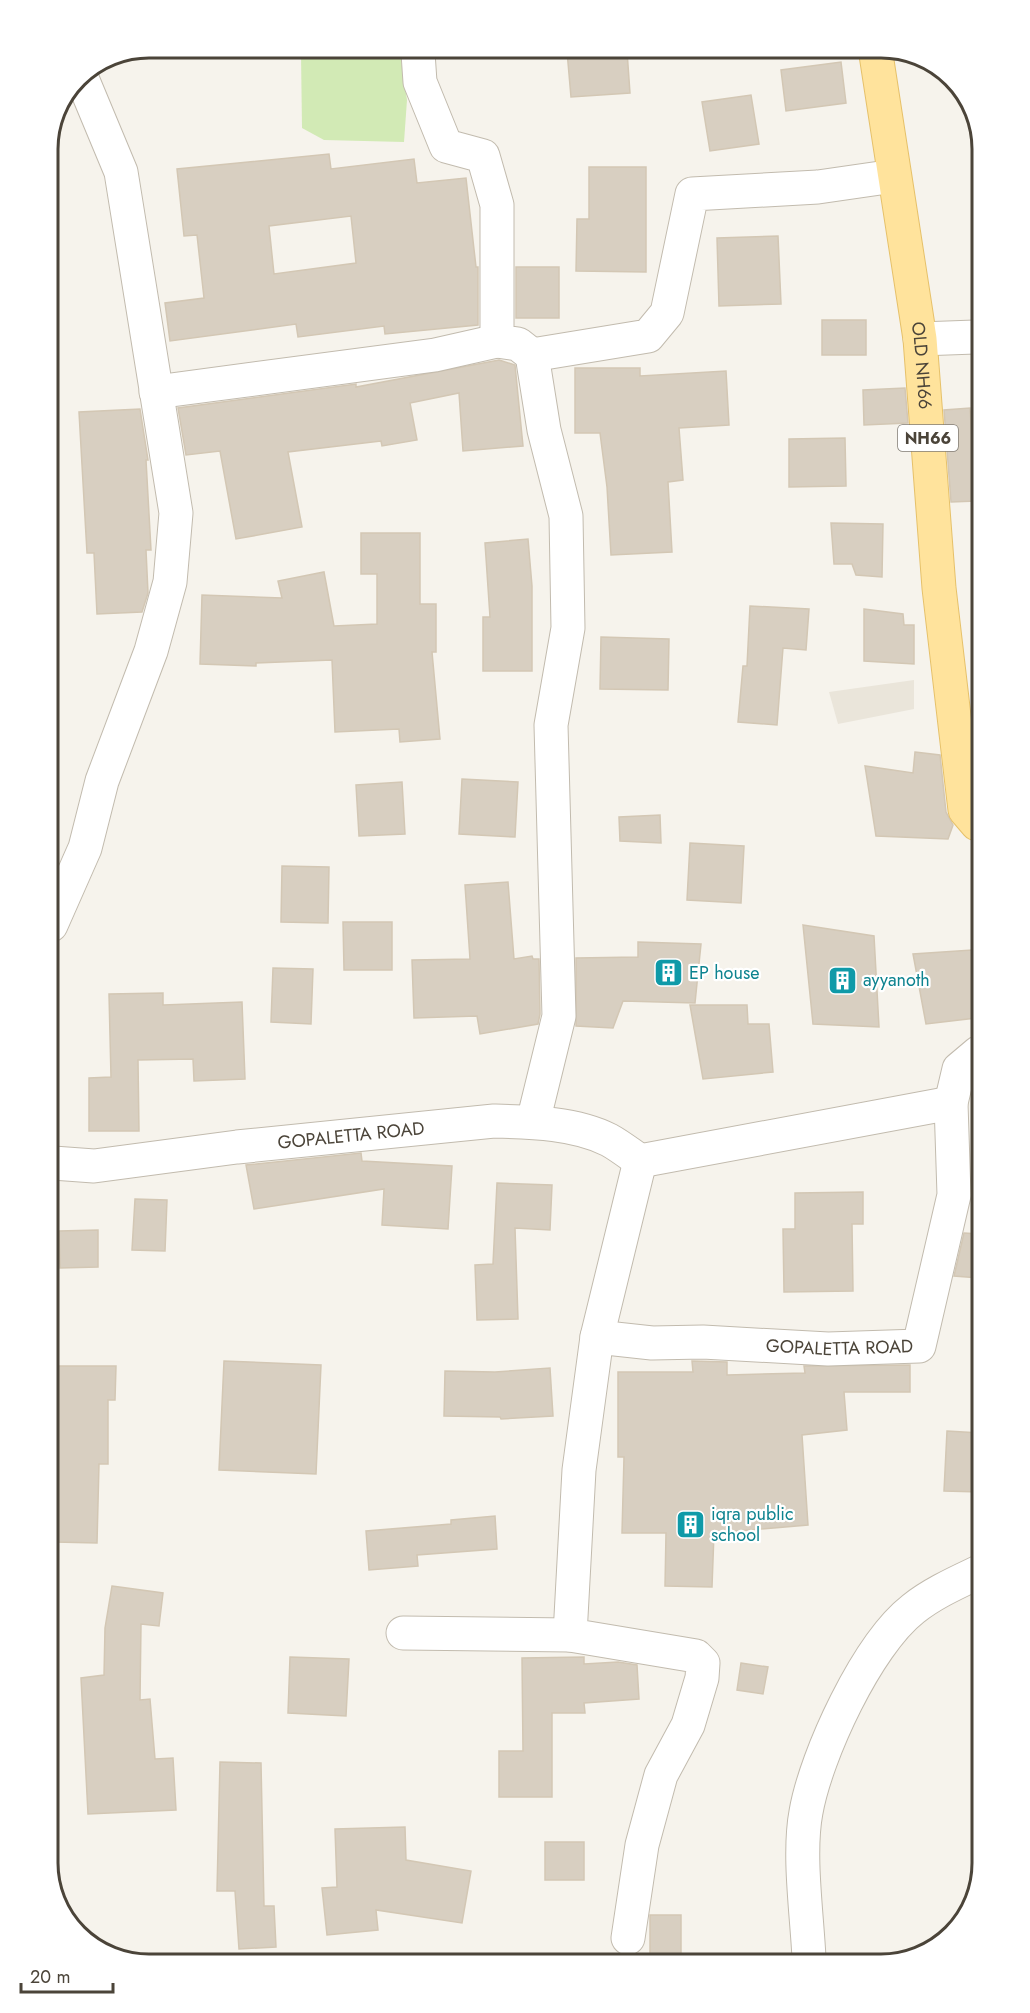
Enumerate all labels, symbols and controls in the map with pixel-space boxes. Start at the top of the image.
street label: OLD NH66 [905,320,938,410]
road number: NH66 [898,425,958,451]
building icon: EP house [652,957,684,989]
place label: EP house [689,960,759,986]
building icon: ayyanoth [826,964,858,996]
place label: ayyanoth [863,967,930,993]
street label: GOPALETTA ROAD [276,1115,426,1156]
street label: GOPALETTA ROAD [765,1333,914,1362]
place label: iqra public school [711,1501,794,1548]
building icon: iqra public school [674,1508,706,1540]
scale bar [21,1956,112,1994]
text: 20 m [30,1964,70,1990]

